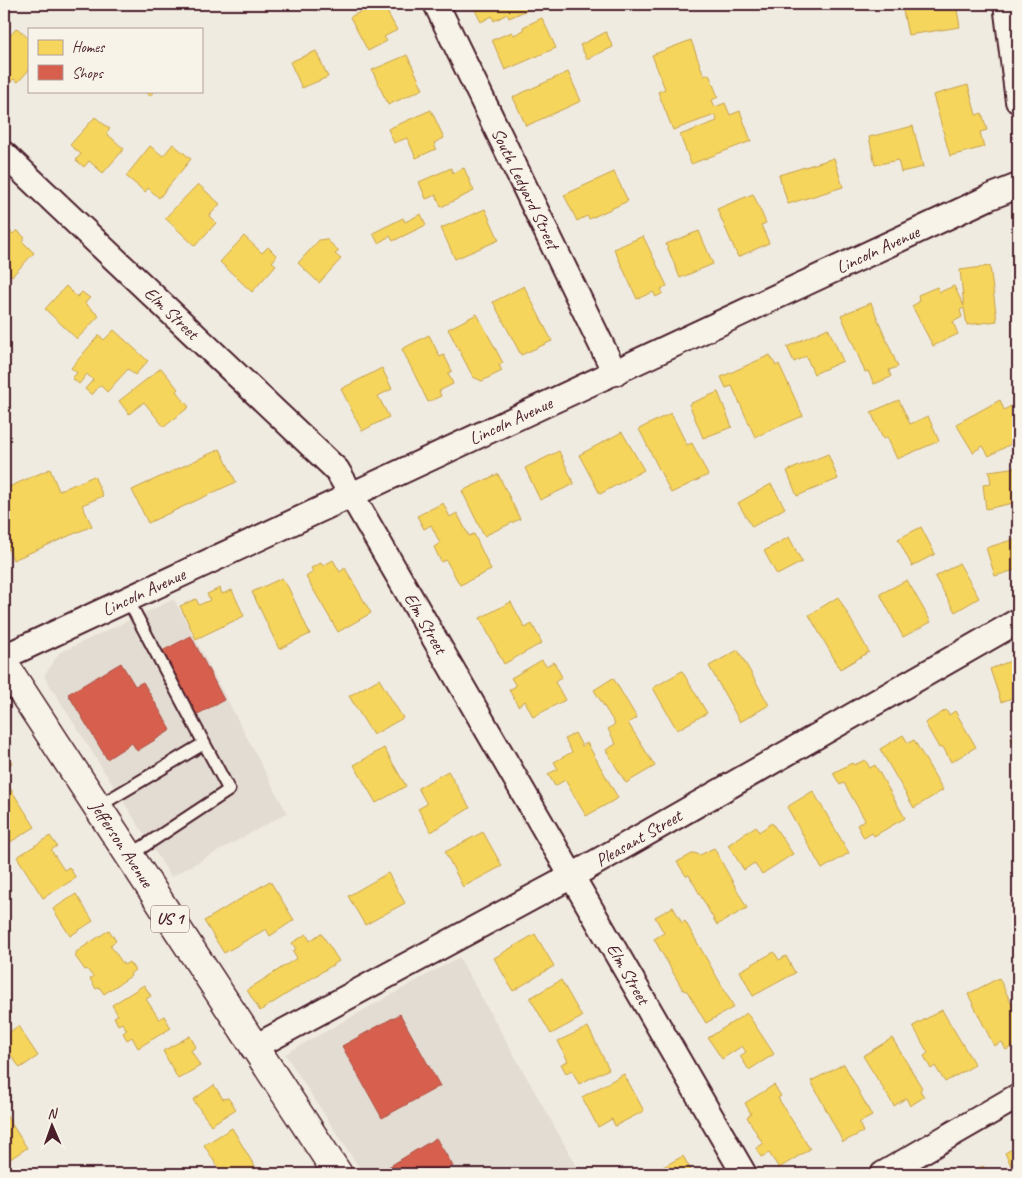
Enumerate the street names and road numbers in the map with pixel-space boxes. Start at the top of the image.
street label: South Ledyard Street [487,124,565,255]
street label: Lincoln Avenue [833,220,924,278]
street label: Elm Street [140,282,205,345]
street label: Lincoln Avenue [466,391,557,449]
street label: Lincoln Avenue [99,563,190,621]
street label: Elm Street [399,589,453,659]
street label: Jefferson Avenue [85,796,159,892]
street label: Pleasant Street [592,804,687,871]
road number: US 1 [151,906,189,932]
street label: Elm Street [602,939,656,1010]

